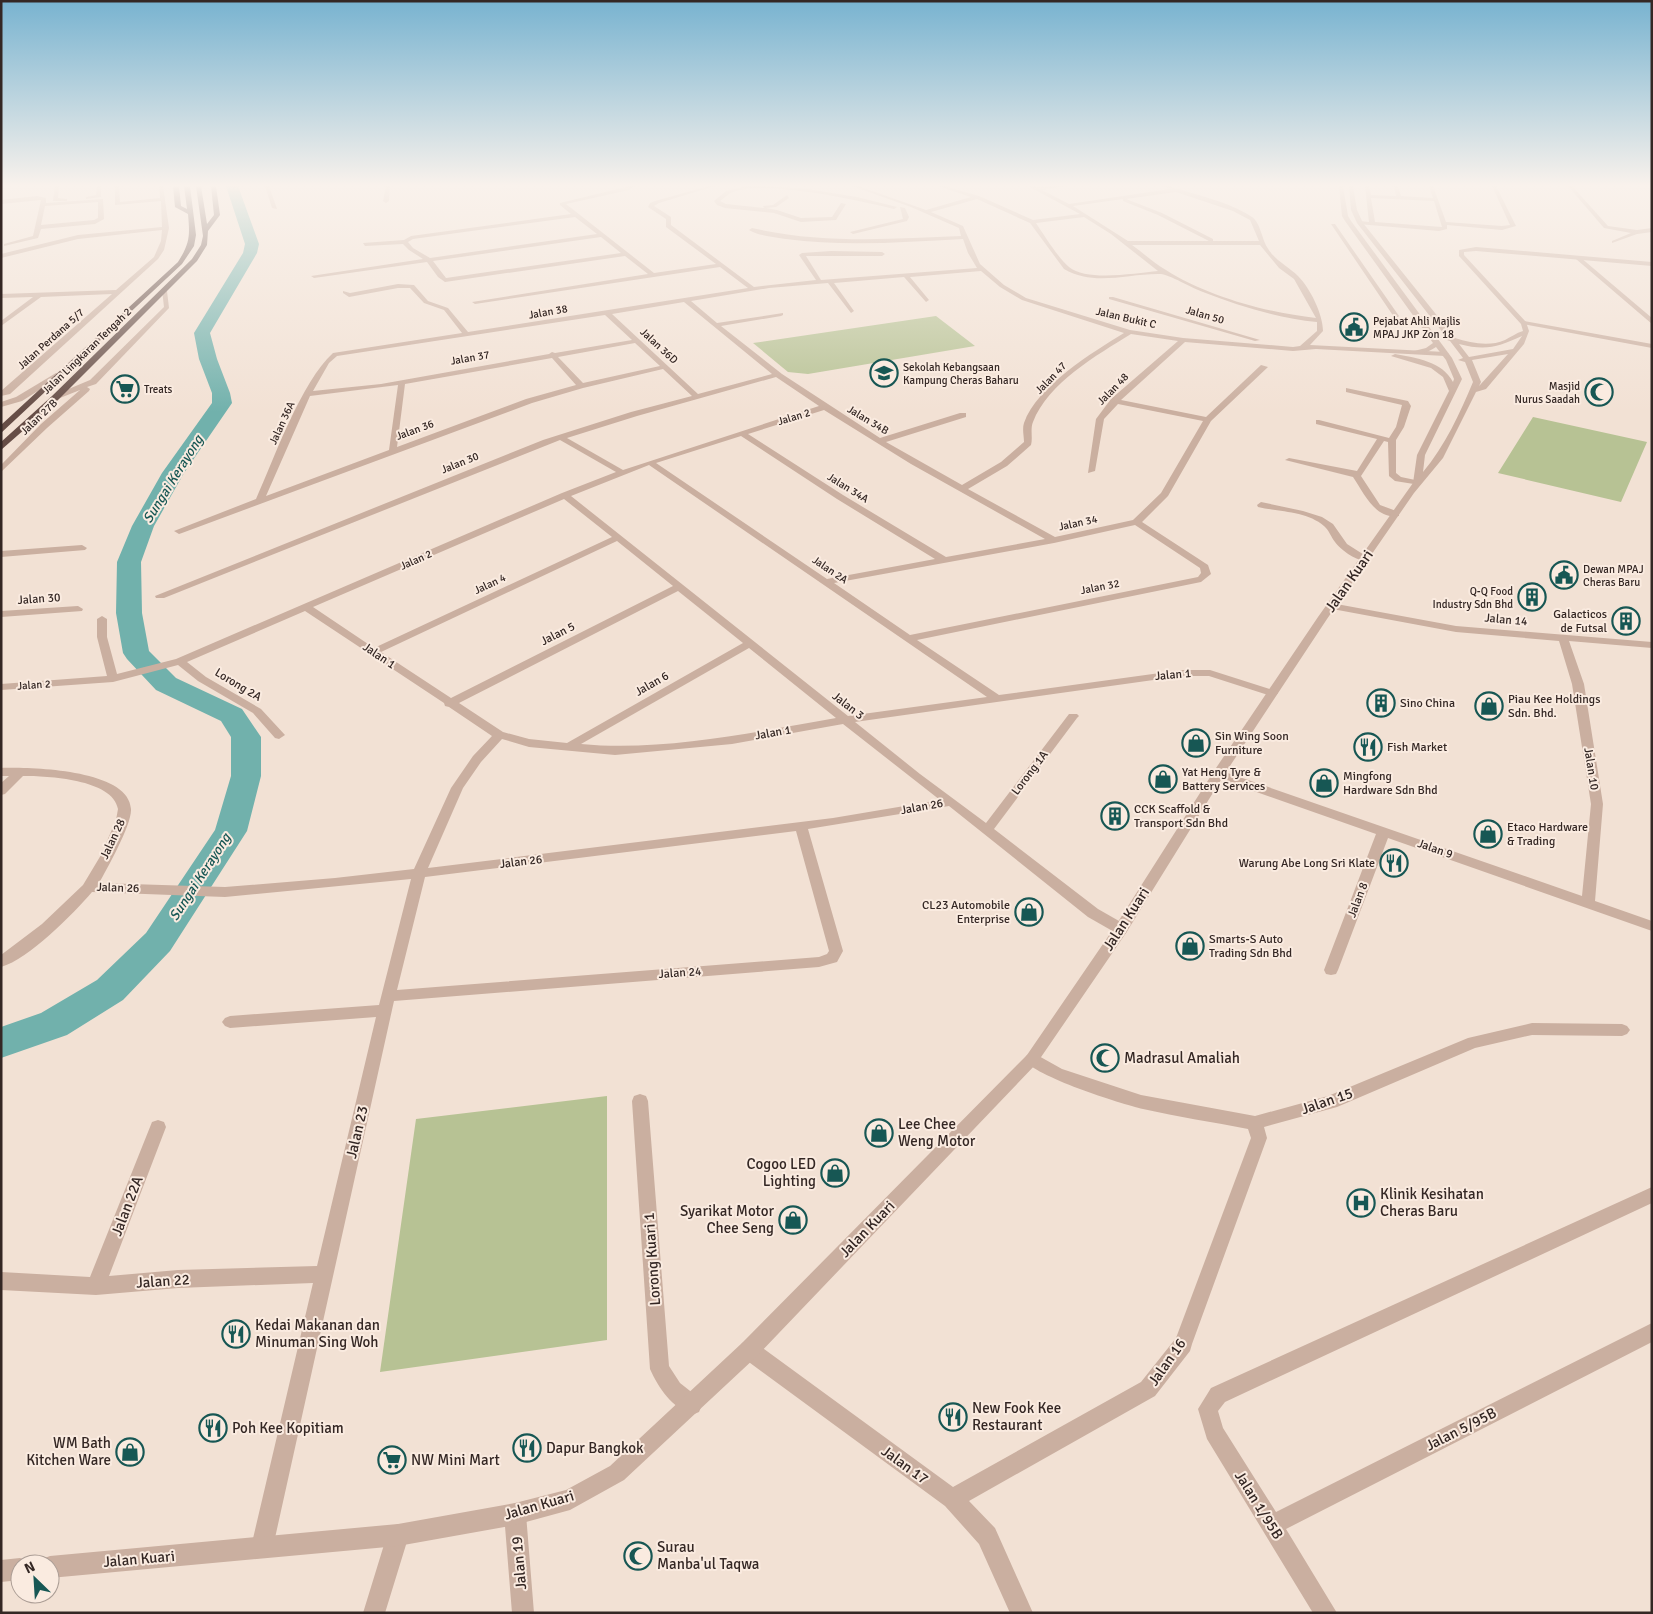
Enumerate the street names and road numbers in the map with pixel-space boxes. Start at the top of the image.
street label: Jalan 38 [527,302,569,322]
street label: Jalan 50 [1184,303,1226,327]
street label: Jalan Lingkaran Tengah 2 [40,305,134,397]
street label: Jalan Bukit C [1095,305,1158,331]
street label: Jalan Perdana 5/7 [15,306,87,372]
street label: Jalan 36D [638,325,680,367]
street label: Jalan 37 [449,348,491,368]
street label: Jalan 47 [1033,359,1069,397]
street label: Jalan 48 [1095,370,1131,408]
street label: Jalan 27B [18,396,60,438]
street label: Jalan 36A [266,399,298,447]
street label: Jalan 34B [845,403,891,438]
street label: Jalan 2 [776,406,812,428]
street label: Jalan 36 [394,417,436,443]
street label: Jalan 30 [439,450,481,476]
street label: Jalan 34A [825,470,871,506]
street label: Jalan 34 [1057,513,1099,533]
street label: Jalan Kuari [1321,546,1377,616]
street label: Jalan 2 [398,547,434,573]
street label: Jalan 2A [810,553,850,587]
street label: Jalan 4 [472,571,508,597]
street label: Jalan 32 [1079,577,1121,597]
street label: Jalan 30 [17,590,61,608]
street label: Jalan 14 [1484,611,1529,629]
street label: Jalan 5 [538,619,578,649]
street label: Jalan 1 [360,640,398,672]
street label: Lorong 2A [212,665,265,705]
street label: Jalan 1 [1154,666,1192,684]
street label: Jalan 6 [632,668,672,700]
street label: Jalan 2 [17,677,51,693]
street label: Jalan 3 [829,689,867,723]
street label: Jalan 1 [754,722,792,744]
street label: Lorong 1A [1008,747,1052,798]
street label: Jalan 10 [1580,747,1602,791]
street label: Jalan 26 [900,796,944,818]
street label: Jalan 28 [97,816,129,862]
street label: Jalan 9 [1415,836,1455,862]
street label: Jalan 26 [499,852,543,872]
street label: Jalan 26 [96,880,140,896]
street label: Jalan 8 [1344,880,1372,920]
street label: Jalan Kuari [1099,884,1153,954]
street label: Jalan 24 [658,964,702,982]
street label: Jalan 15 [1299,1084,1355,1118]
street label: Jalan 23 [342,1104,372,1160]
street label: Jalan 22A [107,1173,147,1239]
street label: Jalan Kuari [836,1197,898,1261]
street label: Lorong Kuari 1 [640,1212,664,1306]
street label: Jalan 22 [136,1270,190,1292]
street label: Jalan 16 [1144,1335,1190,1389]
street label: Jalan 5/95B [1423,1403,1499,1455]
street label: Jalan 17 [878,1442,932,1488]
street label: Jalan 1/95B [1231,1468,1287,1542]
street label: Jalan Kuari [502,1486,576,1524]
street label: Jalan 19 [508,1535,530,1591]
street label: Jalan Kuari [102,1547,176,1571]

